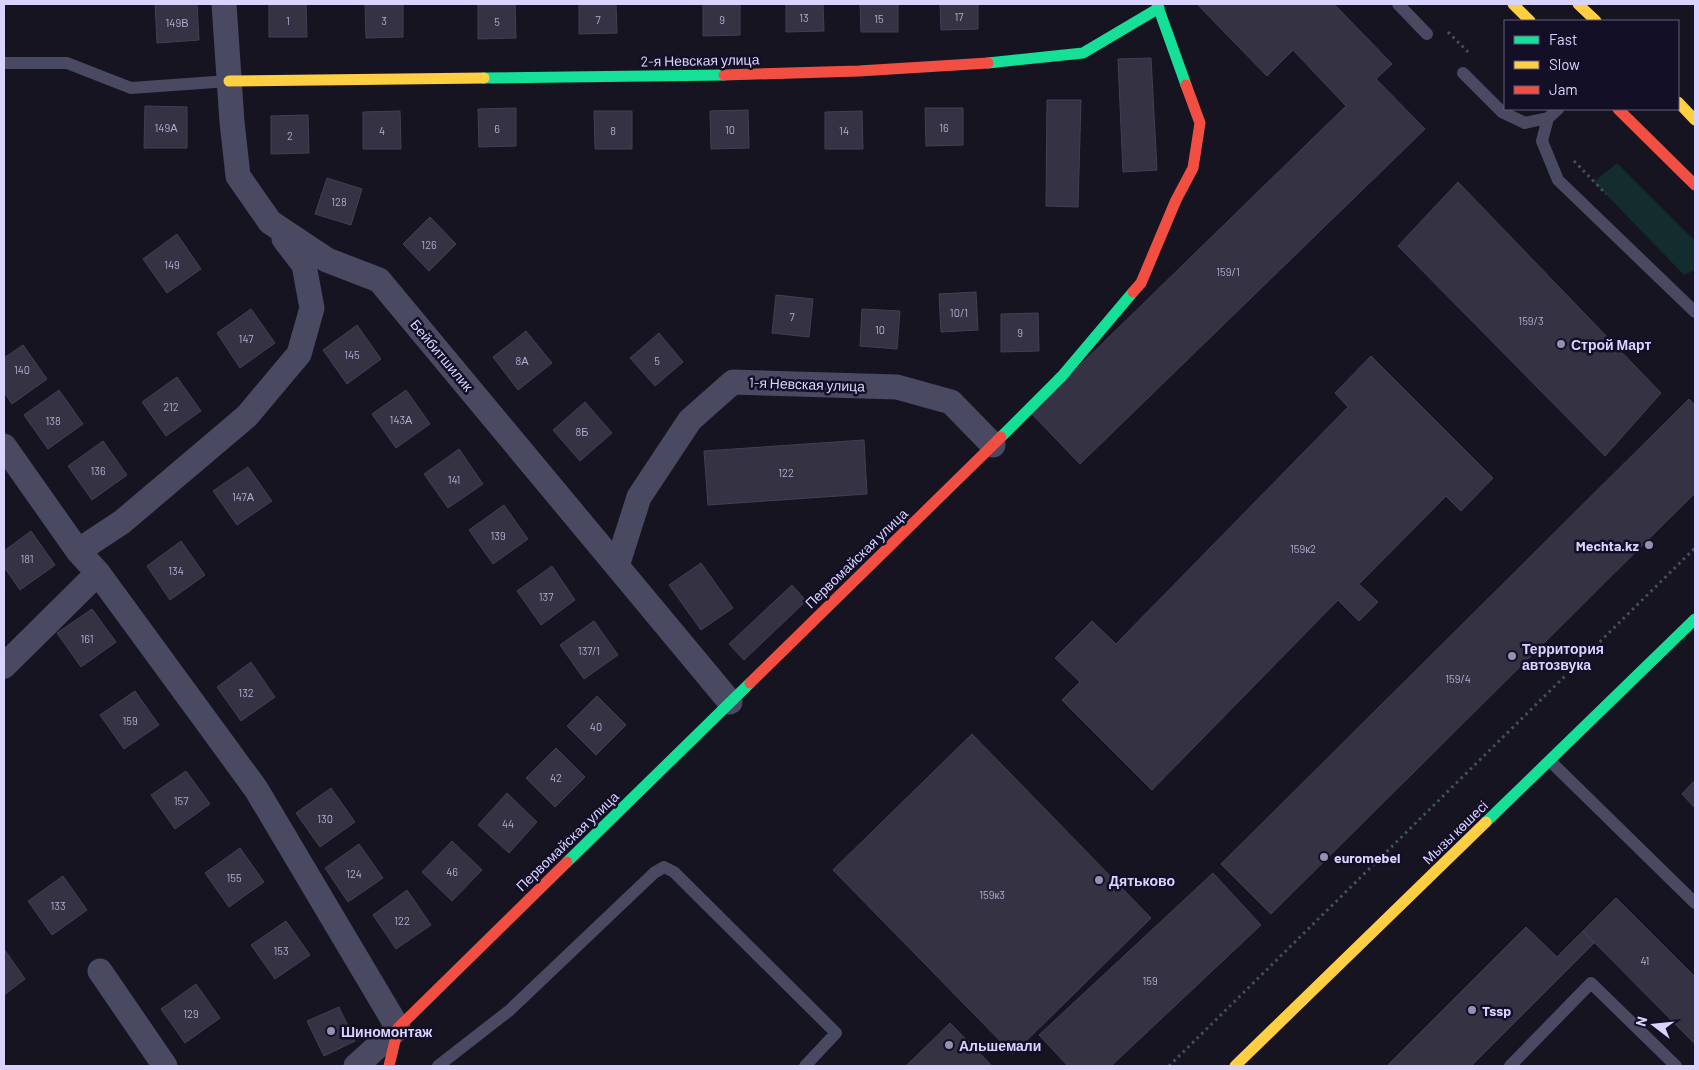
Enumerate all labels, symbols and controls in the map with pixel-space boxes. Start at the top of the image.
house number: 17 [954,10,964,23]
house number: 13 [799,11,809,24]
house number: 15 [874,12,884,25]
house number: 7 [595,13,601,26]
house number: 9 [719,13,725,26]
house number: 1 [286,14,290,27]
house number: 3 [381,14,387,27]
house number: 5 [494,15,500,28]
house number: 149В [166,16,188,29]
legend [1504,20,1679,110]
text: Fast [1549,30,1577,48]
street label: 2-я Невская улица [641,50,760,70]
text: Slow [1549,55,1580,73]
text: Jam [1549,80,1578,98]
house number: 149А [155,121,178,134]
house number: 16 [939,121,949,134]
house number: 6 [494,122,500,135]
house number: 10 [725,123,735,136]
house number: 4 [379,124,385,137]
house number: 8 [610,124,616,137]
house number: 14 [839,124,849,137]
house number: 2 [287,129,293,142]
house number: 128 [331,195,347,208]
house number: 126 [421,238,437,251]
house number: 149 [164,258,180,271]
house number: 159/1 [1216,265,1240,278]
house number: 10/1 [950,306,968,319]
house number: 7 [789,310,795,323]
house number: 159/3 [1518,314,1544,327]
street label: Бейбитшилик [407,316,477,395]
house number: 10 [875,323,885,336]
house number: 9 [1017,326,1023,339]
house number: 147 [239,332,253,345]
place label: Строй Март [1571,336,1651,353]
marker: Строй Март [1555,338,1567,350]
house number: 145 [344,348,360,361]
house number: 8А [515,354,529,367]
house number: 5 [654,354,660,367]
house number: 140 [14,363,30,376]
street label: 1-я Невская улица [749,373,866,395]
house number: 212 [163,400,179,413]
house number: 143А [390,413,413,426]
house number: 138 [45,414,61,427]
house number: 8Б [576,425,588,438]
house number: 136 [90,464,106,477]
house number: 122 [778,466,794,479]
house number: 141 [448,473,460,486]
house number: 147А [232,490,255,503]
street label: Первомайская улица [801,504,911,611]
house number: 139 [490,529,506,542]
place label: Mechta.kz [1576,537,1640,554]
marker: Mechta.kz [1643,539,1655,551]
house number: 159к2 [1290,542,1316,555]
house number: 181 [20,552,34,565]
house number: 134 [168,564,184,577]
house number: 137 [539,590,553,603]
house number: 161 [80,632,94,645]
place label: Территория автозвука [1522,640,1604,673]
house number: 137/1 [578,644,600,657]
marker: Территория автозвука [1506,650,1518,662]
house number: 159/4 [1445,672,1471,685]
house number: 132 [238,686,254,699]
house number: 159 [122,714,138,727]
house number: 40 [590,720,602,733]
house number: 42 [550,771,562,784]
street label: Первомайская улица [512,787,622,894]
house number: 157 [174,794,188,807]
street label: Мызы көшесі [1419,797,1491,867]
house number: 130 [317,812,333,825]
house number: 44 [502,817,514,830]
place label: euromebel [1334,849,1401,866]
marker: euromebel [1318,851,1330,863]
house number: 46 [446,865,458,878]
house number: 124 [346,867,362,880]
house number: 155 [226,871,242,884]
place label: Дятьково [1109,872,1175,889]
marker: Дятьково [1093,874,1105,886]
house number: 159к3 [979,888,1005,901]
house number: 133 [50,899,66,912]
house number: 122 [394,914,410,927]
house number: 153 [273,944,289,957]
house number: 41 [1641,954,1649,967]
house number: 159 [1142,974,1158,987]
north arrow [1629,1000,1679,1050]
place label: Tssp [1482,1002,1511,1019]
marker: Tssp [1466,1004,1478,1016]
house number: 129 [183,1007,199,1020]
text: N [1632,1014,1650,1028]
place label: Шиномонтаж [341,1023,433,1040]
marker: Шиномонтаж [325,1025,337,1037]
place label: Альшемали [959,1037,1041,1054]
marker: Альшемали [943,1039,955,1051]

